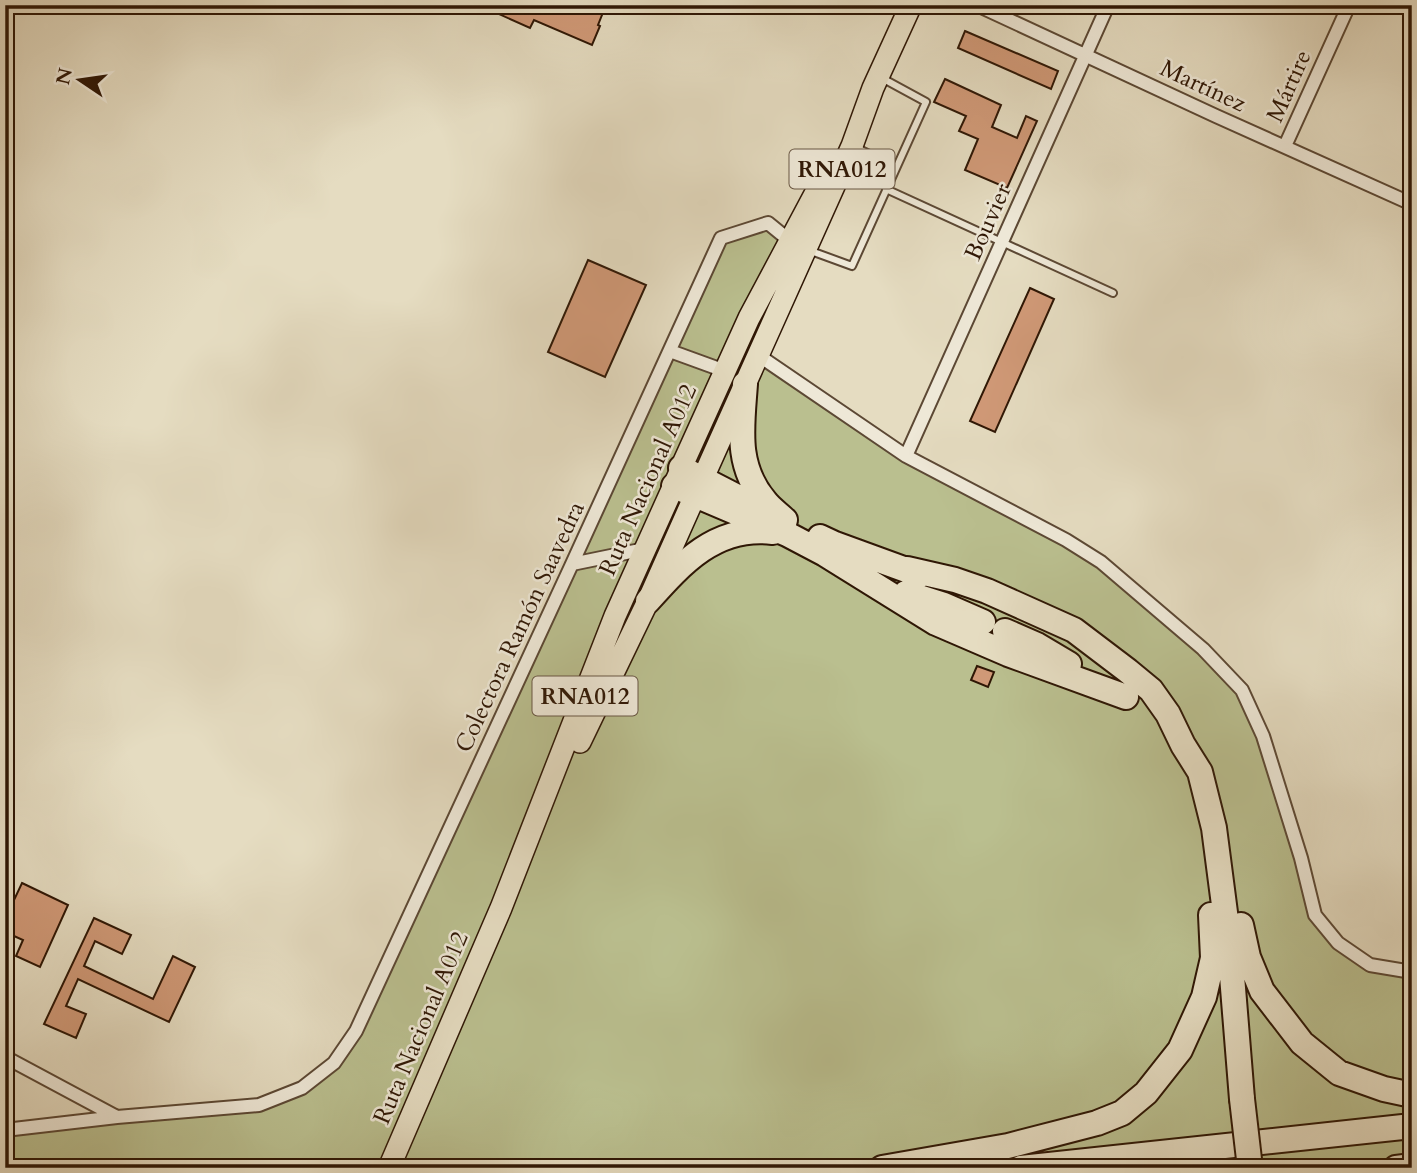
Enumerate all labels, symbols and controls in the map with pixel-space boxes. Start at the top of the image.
street label: Mártire [1259,45,1319,127]
north arrow [46,46,116,116]
street label: Martínez [1155,52,1252,120]
text: N [50,65,79,87]
road number: RNA012 [790,150,894,188]
street label: Bouvier [956,178,1020,266]
street label: Ruta Nacional A012 [591,379,705,581]
street label: Colectora Ramón Saavedra [447,496,593,758]
road number: RNA012 [532,676,638,716]
street label: Ruta Nacional A012 [366,927,476,1129]

